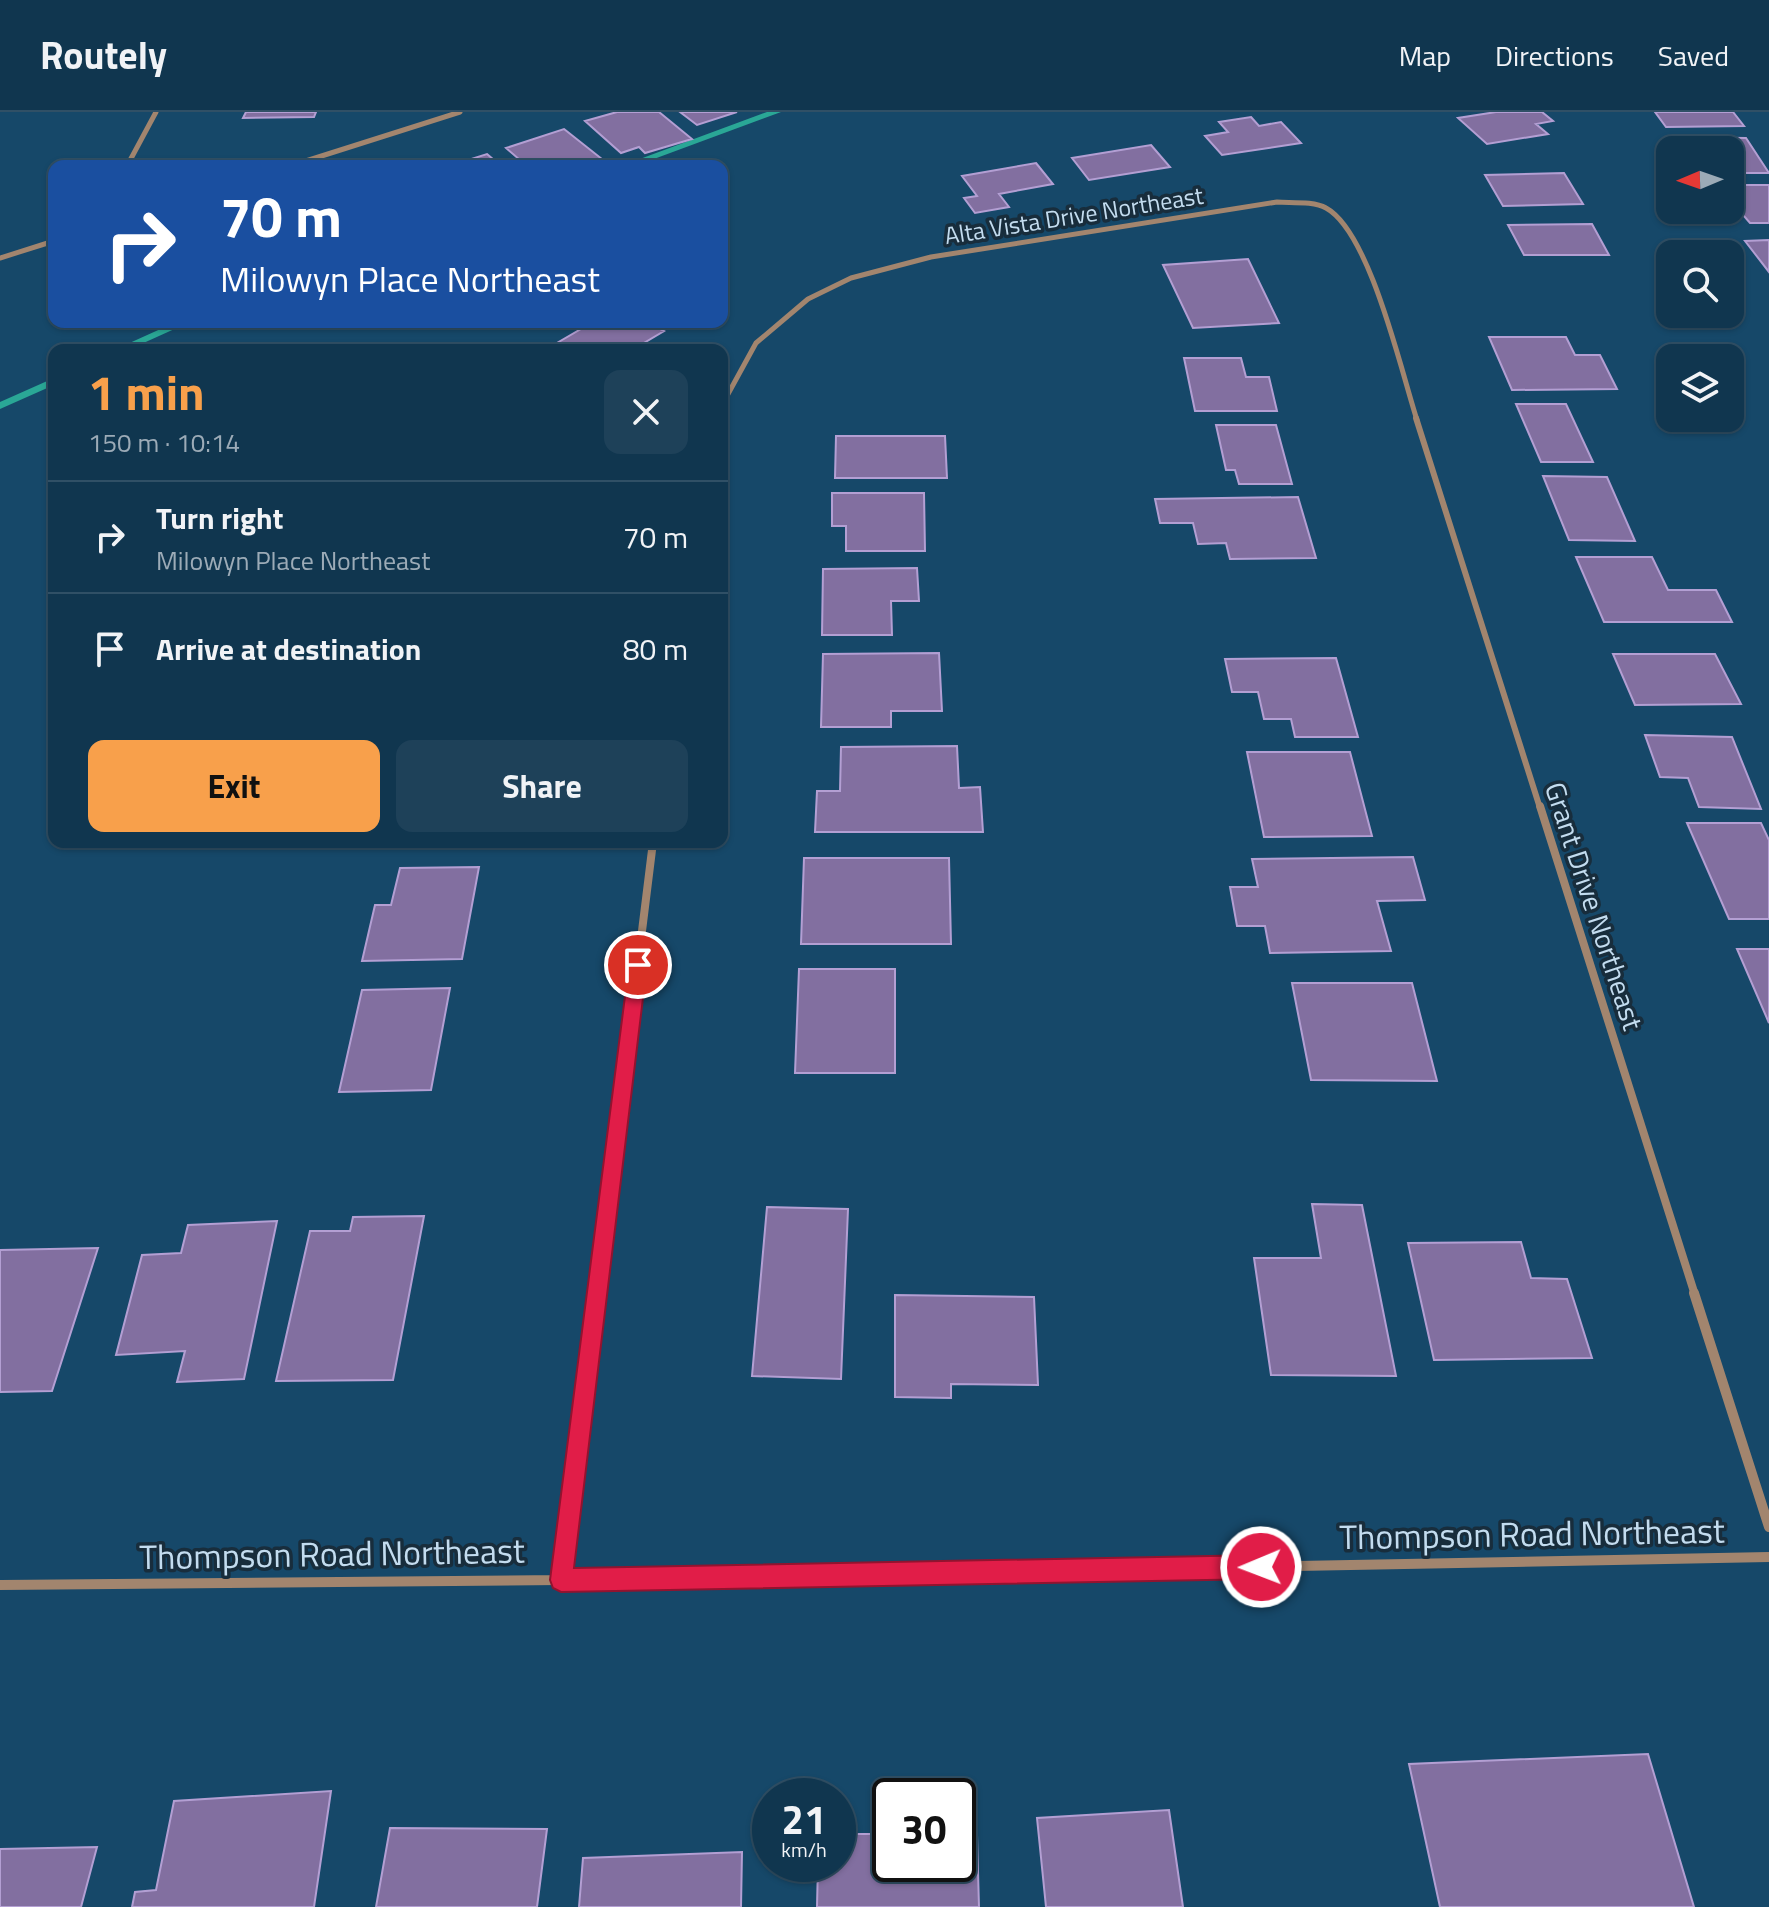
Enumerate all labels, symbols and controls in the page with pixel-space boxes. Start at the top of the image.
text: Routely [40,26,167,84]
text: Map [1399,34,1451,77]
text: Directions [1495,34,1614,77]
text: Saved [1658,34,1729,77]
north arrow [1656,136,1744,224]
map controls [1656,136,1744,432]
text: 70 m [220,174,342,259]
street label: Alta Vista Drive Northeast [942,177,1206,253]
icon: right [88,192,192,296]
button: search [1656,240,1744,328]
text: Milowyn Place Northeast [220,251,600,306]
button: layers [1656,344,1744,432]
text: 1 min [88,356,205,429]
button: close [604,370,688,454]
text: 150 m · 10:14 [88,423,240,462]
text: Turn right [156,495,284,541]
text: 70 m [623,514,688,560]
icon: right [88,515,132,559]
text: Milowyn Place Northeast [156,541,430,580]
text: Arrive at destination [156,626,421,672]
text: 80 m [623,626,688,672]
icon: arrive [88,627,132,671]
button: Exit [88,740,380,832]
button: Share [396,740,688,832]
street label: Grant Drive Northeast [1534,776,1655,1036]
pin [604,931,672,999]
icon: arrive [616,943,660,987]
street label: Thompson Road Northeast [1339,1504,1725,1562]
street label: Thompson Road Northeast [139,1524,525,1582]
position arrow [1219,1525,1303,1609]
speed limit sign: 30 [872,1778,976,1882]
text: 21 [782,1789,826,1850]
text: km/h [781,1834,827,1865]

